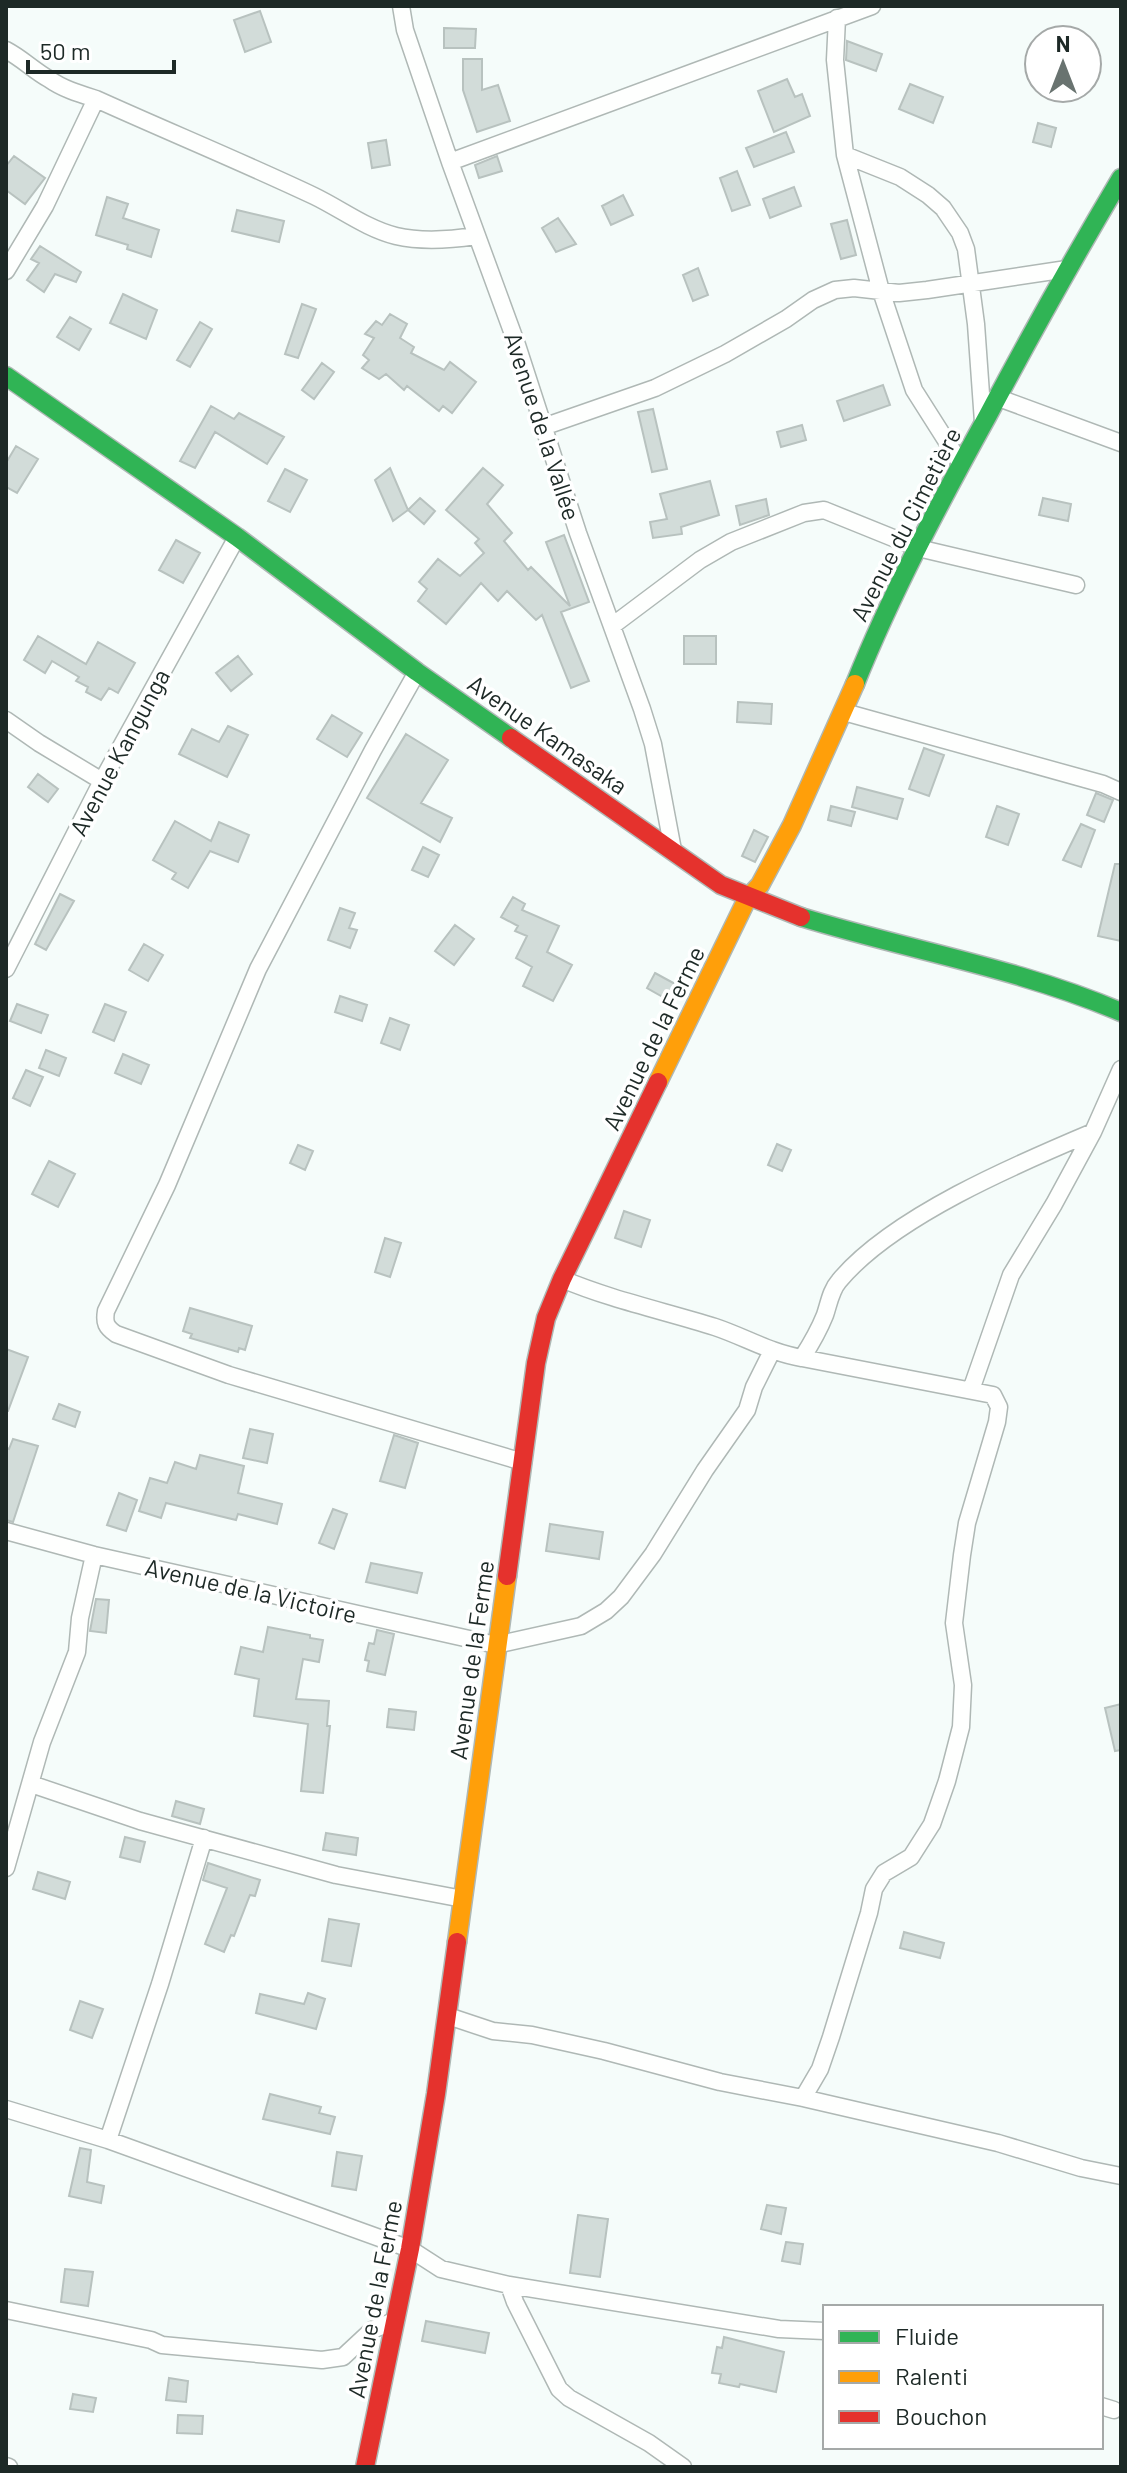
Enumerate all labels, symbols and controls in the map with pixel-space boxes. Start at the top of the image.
scale bar [28,24,174,74]
north arrow [1023,24,1103,104]
text: N [1056,30,1070,56]
text: 50 m [40,36,91,65]
street label: Avenue de la Vallée [499,328,587,524]
street label: Avenue du Cimetière [844,422,966,626]
street label: Avenue Kangunga [63,664,175,840]
street label: Avenue Kamasaka [463,668,633,800]
street label: Avenue de la Ferme [596,941,710,1135]
street label: Avenue de la Victoire [142,1552,360,1628]
street label: Avenue de la Ferme [443,1558,499,1762]
street label: Avenue de la Ferme [341,2198,407,2400]
legend [823,2305,1103,2449]
text: Fluide [895,2321,959,2350]
text: Ralenti [895,2361,968,2390]
text: Bouchon [895,2401,987,2430]

